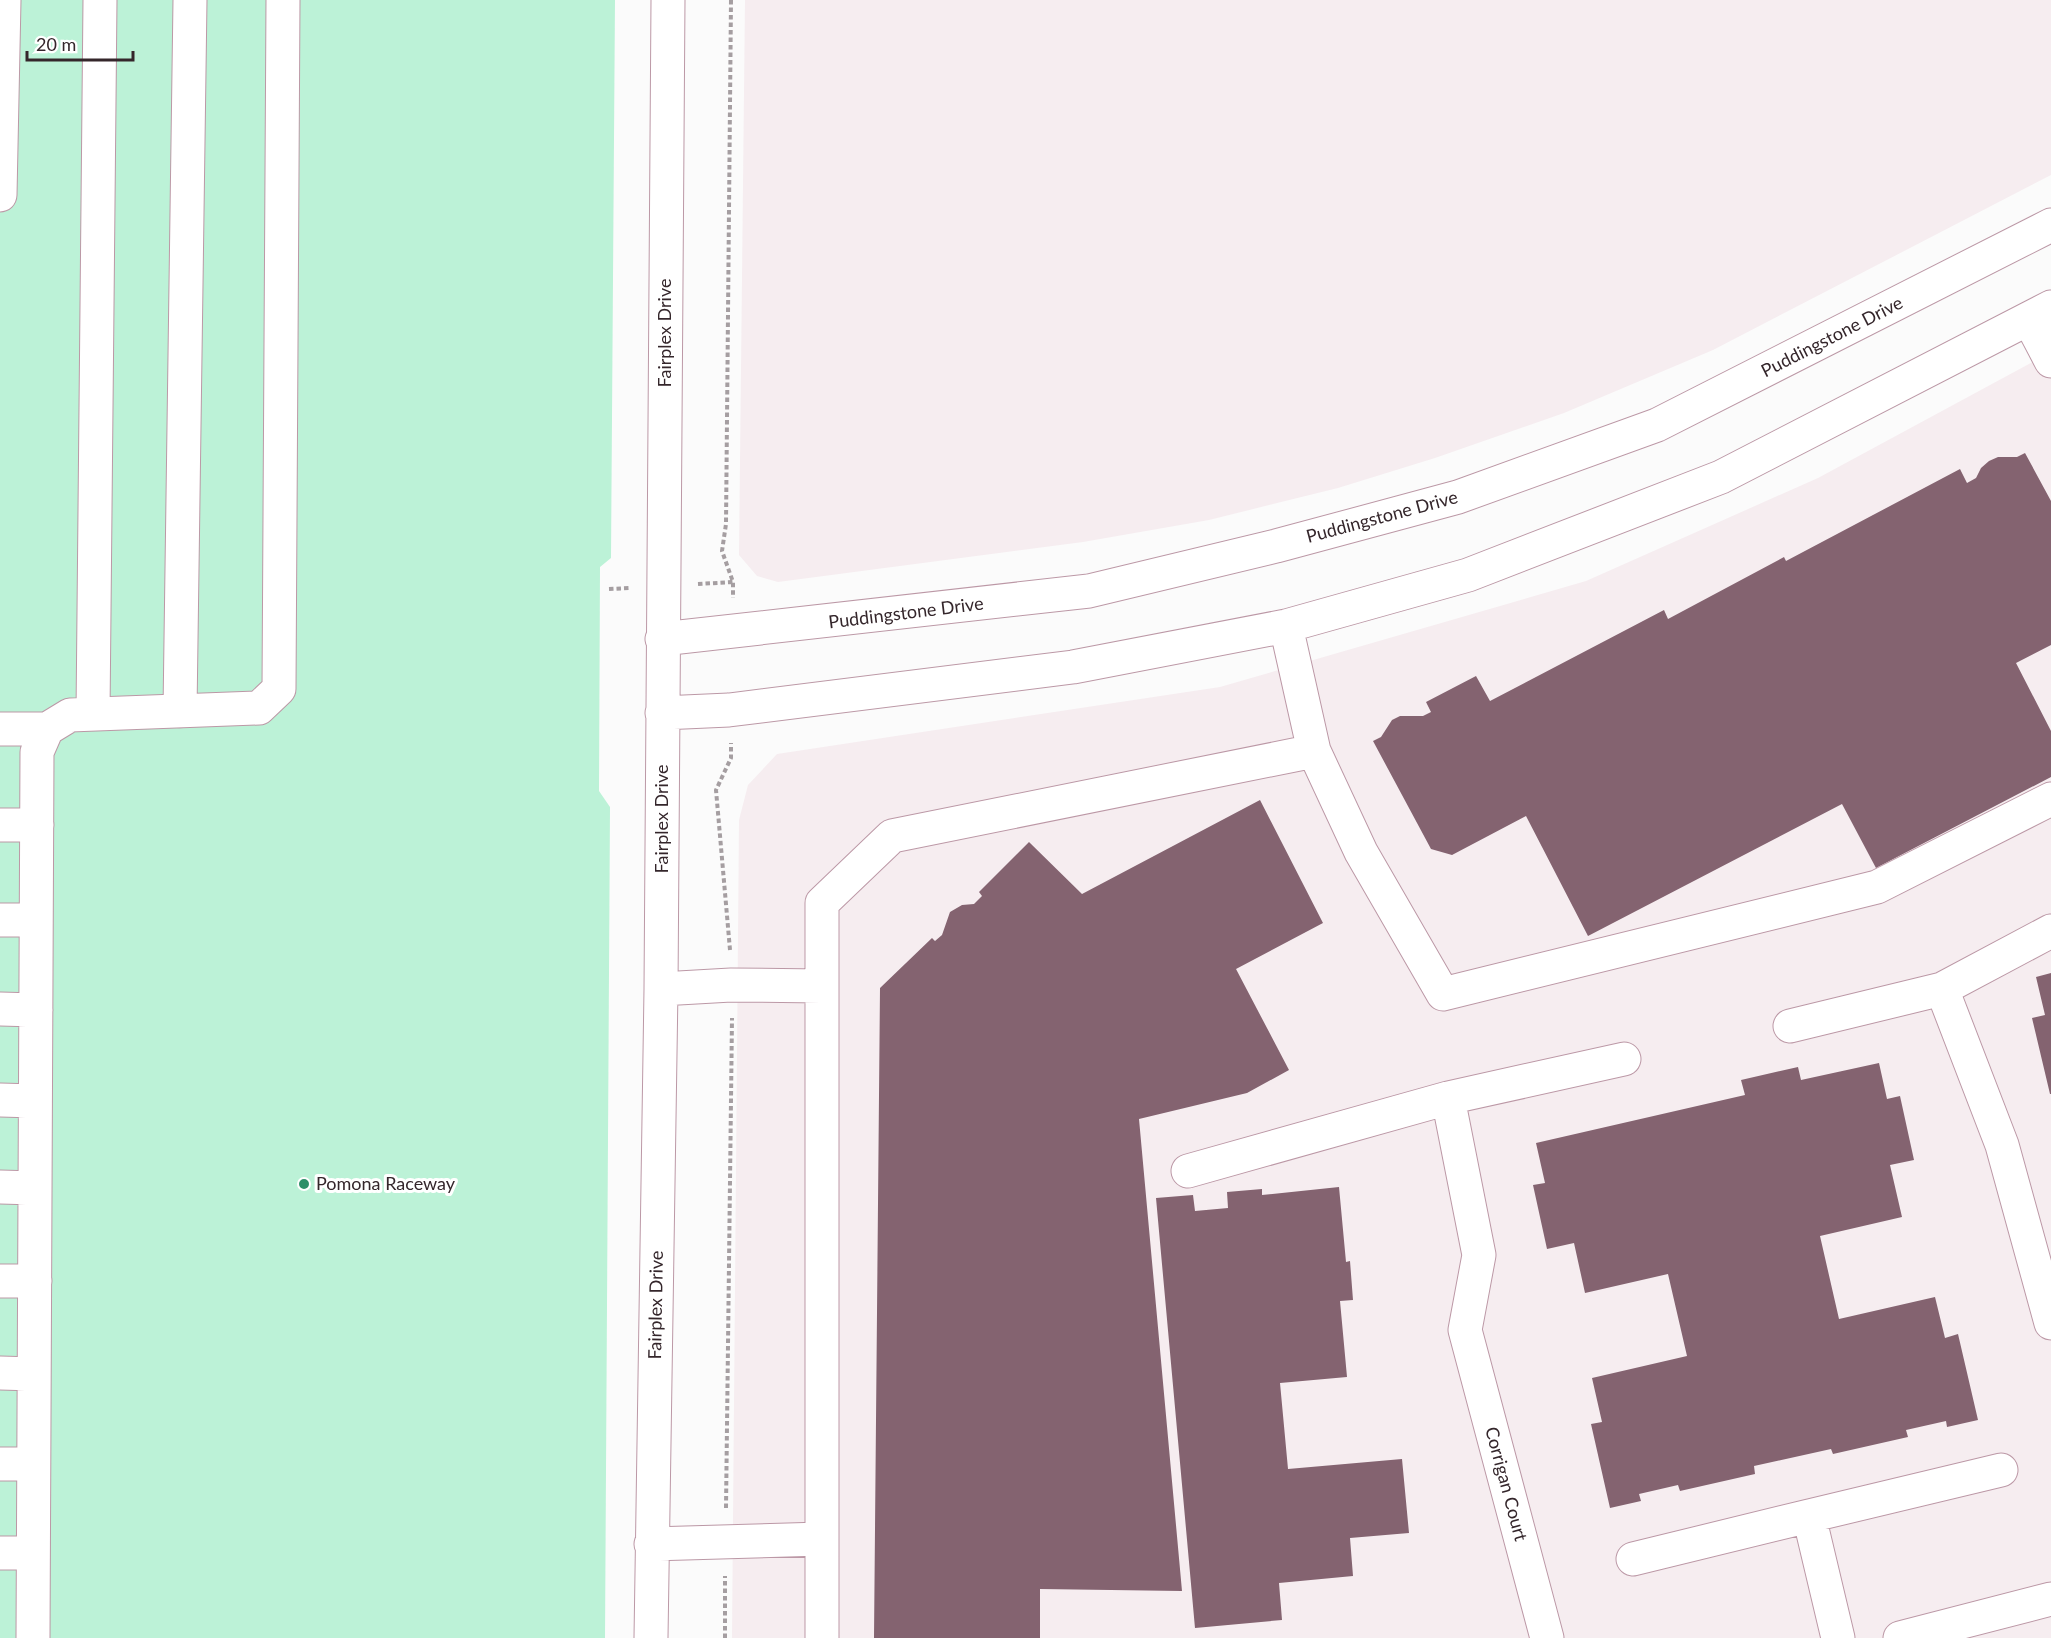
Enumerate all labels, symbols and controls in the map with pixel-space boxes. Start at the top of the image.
scale bar [27,24,134,62]
text: 20 m [36,33,76,55]
street label: Fairplex Drive [653,279,675,387]
street label: Puddingstone Drive [1757,291,1906,381]
street label: Puddingstone Drive [1303,485,1460,547]
street label: Puddingstone Drive [827,592,985,632]
street label: Fairplex Drive [650,765,672,873]
place label: Pomona Raceway [316,1172,456,1194]
marker: Pomona Raceway [297,1177,311,1191]
street label: Fairplex Drive [643,1250,667,1360]
street label: Corrigan Court [1481,1424,1533,1544]

